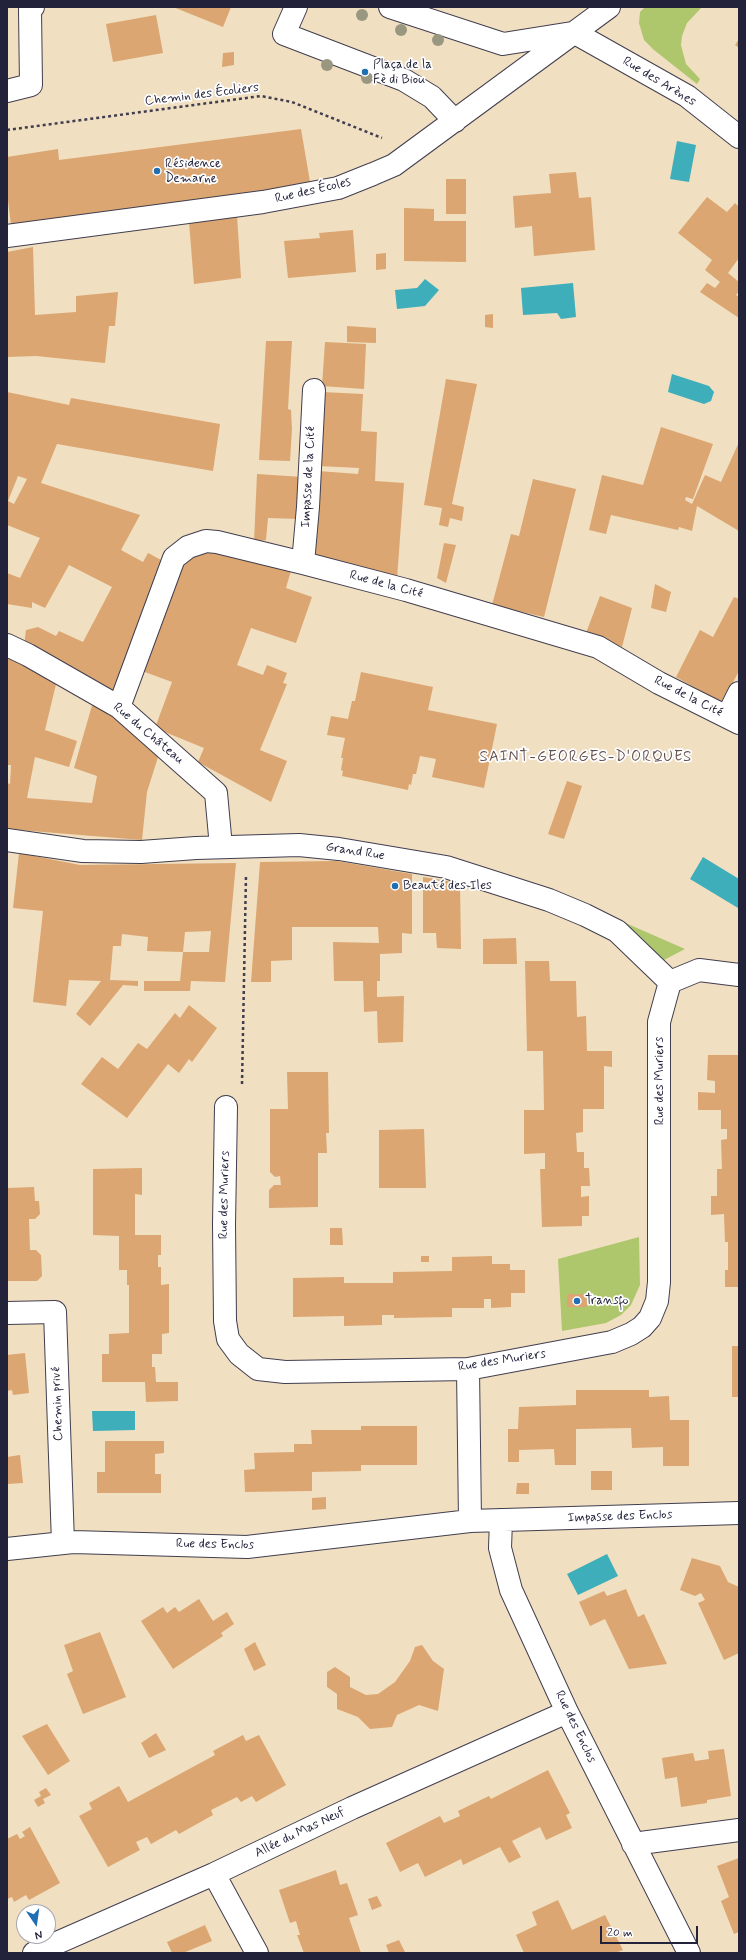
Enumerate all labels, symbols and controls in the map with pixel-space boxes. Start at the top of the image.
street label: Rue des Arènes [619,54,699,110]
place label: Plaça de la Fè di Biou [373,57,432,88]
marker: Plaça de la Fè di Biou [360,67,370,77]
street label: Chemin des Écoliers [144,80,260,110]
place label: Résidence Demarne [165,156,221,187]
marker: Résidence Demarne [152,166,162,176]
street label: Rue des Écoles [274,175,352,207]
street label: Impasse de la Cité [299,426,319,528]
street label: Rue de la Cité [348,568,424,602]
street label: Rue de la Cité [651,673,725,721]
street label: Rue du Château [109,700,187,768]
district label: SAINT-GEORGES-D'ORQUES [478,749,694,767]
street label: Grand Rue [324,840,386,864]
place label: Beauté des Iles [403,878,492,894]
marker: Beauté des Iles [390,881,400,891]
street label: Rue des Muriers [652,1037,668,1125]
street label: Rue des Muriers [216,1151,234,1239]
place label: Transfo [585,1293,628,1309]
marker: Transfo [572,1296,582,1306]
street label: Rue des Muriers [457,1346,547,1376]
street label: Chemin privé [49,1367,67,1441]
street label: Impasse des Enclos [567,1507,673,1527]
street label: Rue des Enclos [176,1537,254,1553]
street label: Rue des Enclos [551,1688,599,1766]
street label: Allée du Mas Neuf [252,1804,348,1862]
north arrow [16,1904,56,1944]
scale bar [602,1918,700,1944]
text: 20 m [607,1925,633,1941]
text: N [33,1927,44,1942]

